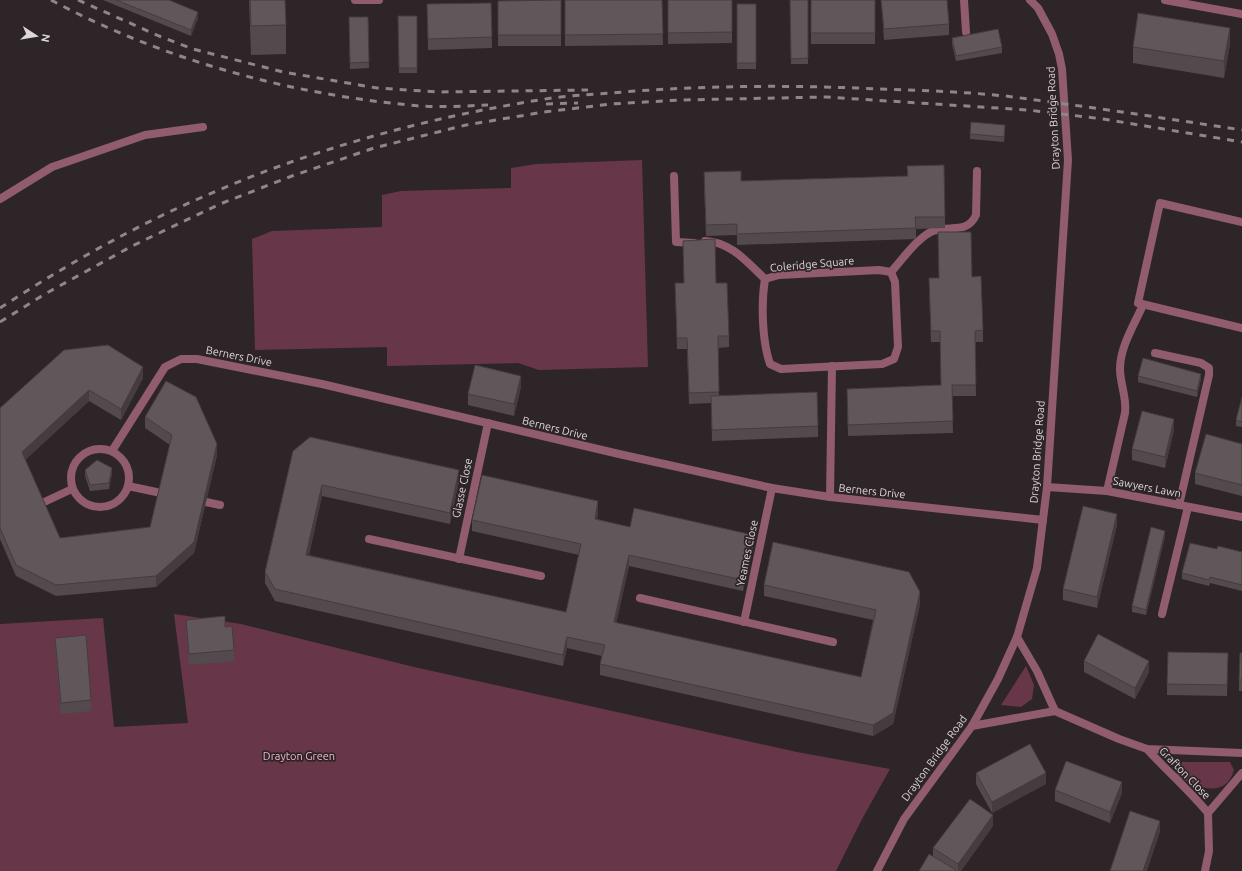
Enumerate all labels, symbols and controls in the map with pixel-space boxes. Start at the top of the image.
north arrow [16,16,56,56]
text: N [39,33,53,43]
street label: Drayton Bridge Road [1044,66,1062,170]
street label: Coleridge Square [769,254,855,274]
street label: Berners Drive [205,344,273,368]
street label: Drayton Bridge Road [1027,400,1047,504]
street label: Berners Drive [521,414,589,442]
street label: Glasse Close [450,457,474,519]
street label: Sawyers Lawn [1112,475,1182,499]
street label: Berners Drive [838,482,906,500]
street label: Yeames Close [734,519,760,587]
street label: Drayton Bridge Road [899,713,969,803]
street label: Grafton Close [1157,744,1213,802]
park label: Drayton Green [263,750,335,762]

